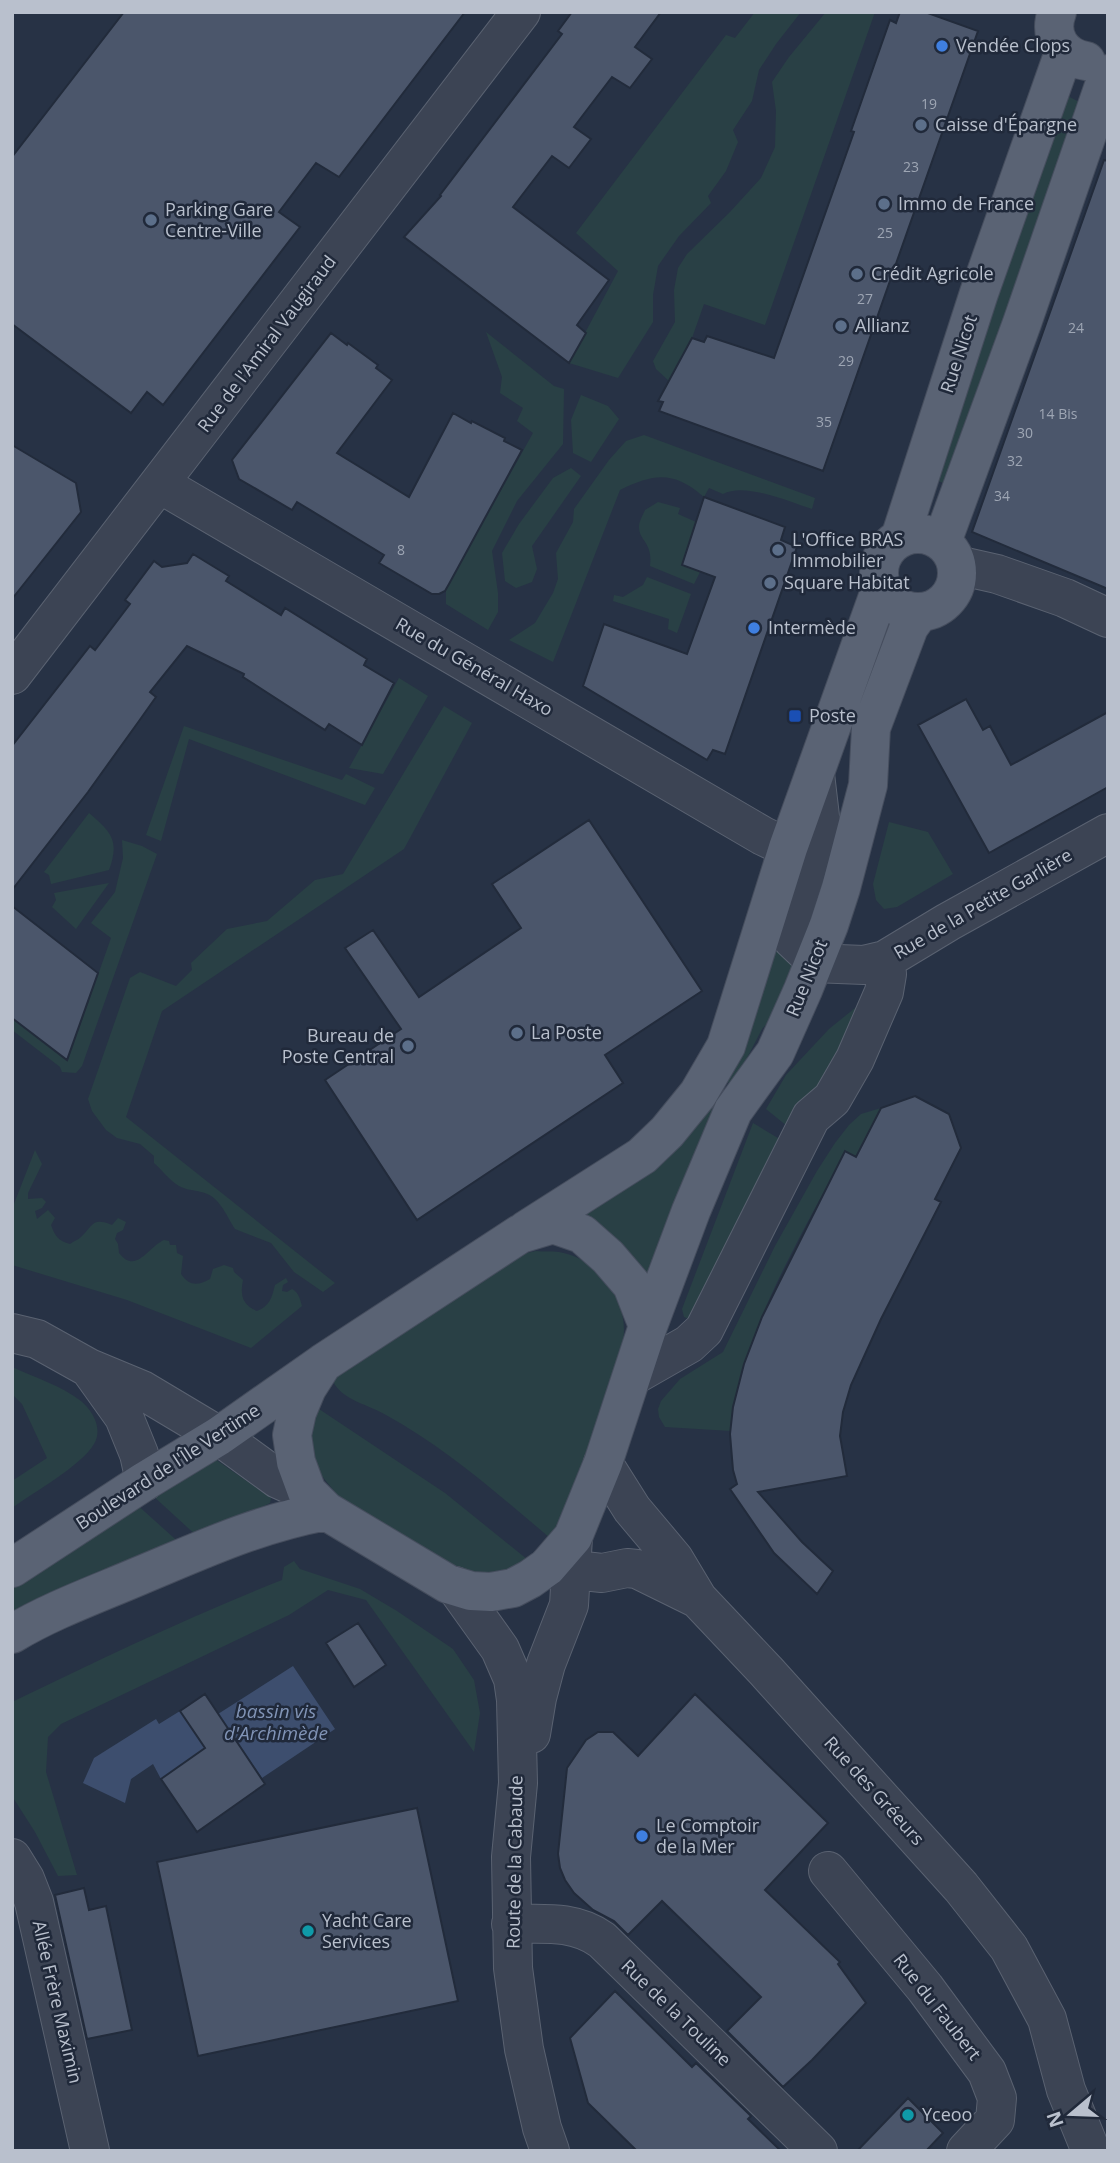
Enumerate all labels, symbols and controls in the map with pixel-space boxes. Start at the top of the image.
place label: Vendée Clops [956,33,1070,57]
marker: Vendée Clops [934,38,950,54]
house number: 19 [921,94,937,113]
place label: Caisse d'Épargne [935,112,1077,136]
marker: Caisse d'Épargne [913,117,929,133]
house number: 23 [903,157,919,176]
place label: Immo de France [898,191,1034,215]
marker: Immo de France [876,196,892,212]
place label: Parking Gare Centre-Ville [165,197,273,242]
marker: Parking Gare Centre-Ville [143,212,159,228]
house number: 25 [877,223,893,242]
street label: Rue de l'Amiral Vaugiraud [192,250,341,437]
place label: Crédit Agricole [871,261,994,285]
marker: Crédit Agricole [849,266,865,282]
house number: 27 [857,289,873,308]
street label: Rue Nicot [934,312,982,396]
place label: Allianz [855,313,910,337]
marker: Allianz [833,318,849,334]
house number: 24 [1068,318,1084,337]
house number: 29 [838,351,854,370]
house number: 14 Bis [1039,404,1078,423]
house number: 35 [816,412,832,431]
house number: 30 [1017,423,1033,442]
house number: 32 [1007,451,1023,470]
house number: 34 [994,486,1010,505]
place label: L'Office BRAS Immobilier [792,527,904,572]
house number: 8 [397,540,405,559]
marker: L'Office BRAS Immobilier [770,542,786,558]
place label: Square Habitat [784,570,910,594]
marker: Square Habitat [762,575,778,591]
street label: Rue du Général Haxo [391,611,558,721]
place label: Intermède [768,615,856,639]
marker: Intermède [746,620,762,636]
place label: Poste [809,703,856,727]
marker: Poste [787,708,803,724]
street label: Rue de la Petite Garlière [889,842,1076,964]
street label: Rue Nicot [780,936,832,1020]
place label: La Poste [531,1020,602,1044]
place label: Bureau de Poste Central [282,1023,394,1068]
marker: La Poste [509,1025,525,1041]
marker: Bureau de Poste Central [400,1038,416,1054]
street label: Boulevard de l'Île Vertime [71,1398,264,1535]
water label: bassin vis d'Archimède [224,1698,328,1746]
street label: Rue des Gréeurs [819,1731,930,1850]
street label: Route de la Cabaude [500,1775,528,1949]
place label: Le Comptoir de la Mer [656,1813,760,1858]
marker: Le Comptoir de la Mer [634,1828,650,1844]
place label: Yacht Care Services [322,1908,412,1953]
street label: Allée Frère Maximin [28,1918,88,2086]
marker: Yacht Care Services [300,1923,316,1939]
street label: Rue du Faubert [889,1948,987,2065]
street label: Rue de la Touline [617,1954,737,2071]
north arrow [1036,2079,1106,2149]
place label: Yceoo [922,2102,972,2126]
marker: Yceoo [900,2107,916,2123]
text: N [1040,2108,1070,2131]

